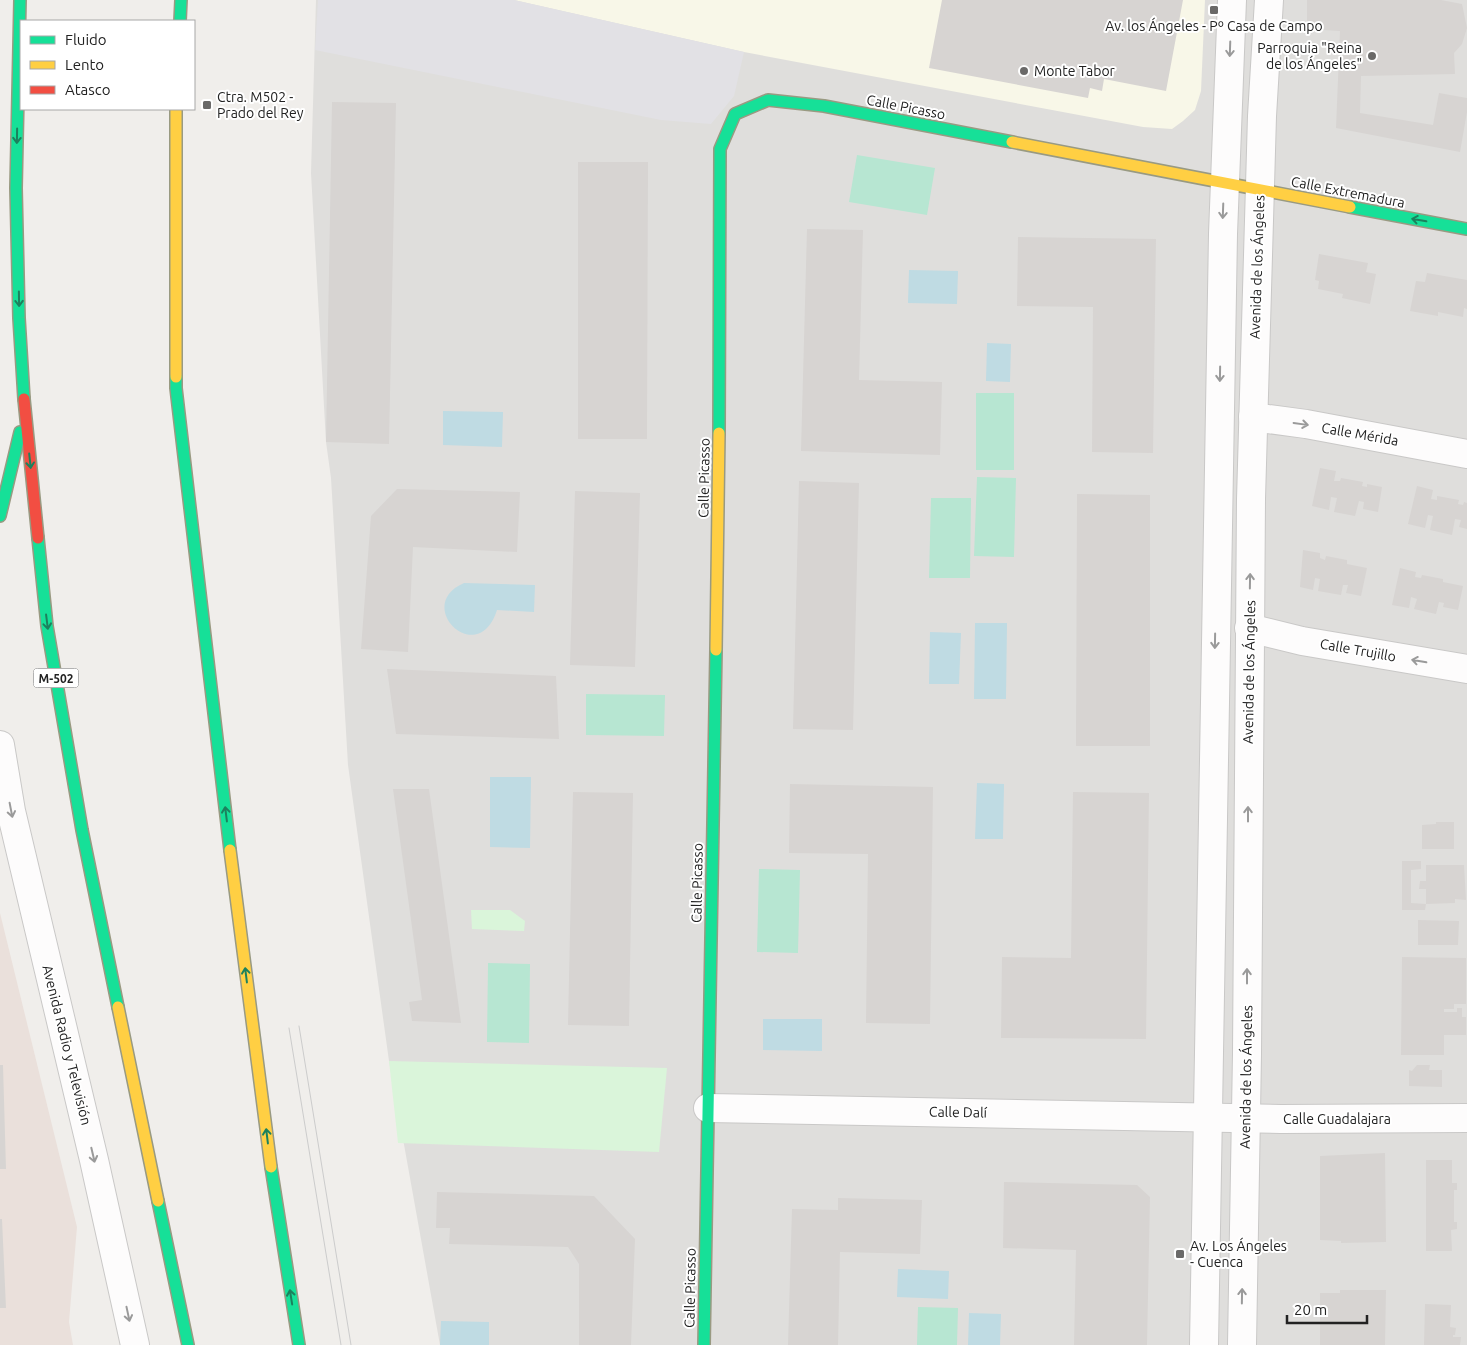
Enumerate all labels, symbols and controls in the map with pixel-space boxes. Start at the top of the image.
marker: Av. los Ángeles - Pº Casa de Campo [1208,4,1220,16]
place label: Av. los Ángeles - Pº Casa de Campo [1105,17,1323,34]
legend [20,20,195,110]
text: Fluido [65,31,107,48]
one-way arrow [1226,40,1235,56]
place label: Parroquia "Reina de los Ángeles" [1257,40,1362,72]
marker: Parroquia "Reina de los Ángeles" [1366,50,1378,62]
text: Lento [65,56,104,73]
place label: Monte Tabor [1034,63,1116,79]
marker: Monte Tabor [1018,65,1030,77]
text: Atasco [65,81,111,98]
place label: Ctra. M502 - Prado del Rey [217,89,304,121]
street label: Calle Picasso [865,92,947,122]
marker: Ctra. M502 - Prado del Rey [201,99,213,111]
one-way arrow [12,128,22,144]
street label: Calle Extremadura [1290,173,1406,211]
street label: Avenida de los Ángeles [1245,195,1268,339]
one-way arrow [1219,203,1228,219]
one-way arrow [1411,215,1427,224]
one-way arrow [14,290,23,306]
one-way arrow [1215,365,1224,381]
one-way arrow [1293,419,1309,429]
street label: Calle Mérida [1320,419,1400,449]
street label: Calle Picasso [695,438,713,518]
one-way arrow [25,452,35,468]
one-way arrow [1245,574,1255,590]
street label: Avenida de los Ángeles [1239,600,1258,744]
one-way arrow [42,614,52,630]
one-way arrow [1210,632,1220,649]
street label: Calle Trujillo [1319,635,1397,665]
one-way arrow [1411,656,1427,666]
road number: M-502 [34,668,78,688]
one-way arrow [6,801,16,817]
one-way arrow [221,806,231,822]
one-way arrow [1243,806,1253,822]
street label: Calle Picasso [688,843,706,923]
street label: Avenida Radio y Televisión [39,963,95,1127]
one-way arrow [241,967,251,983]
one-way arrow [1242,969,1252,985]
street label: Avenida de los Ángeles [1236,1005,1255,1149]
street label: Calle Dalí [929,1103,988,1121]
street label: Calle Guadalajara [1283,1111,1391,1127]
one-way arrow [262,1129,272,1145]
one-way arrow [89,1147,98,1163]
place label: Av. Los Ángeles - Cuenca [1190,1237,1287,1270]
street label: Calle Picasso [681,1248,699,1328]
marker: Av. Los Ángeles - Cuenca [1174,1248,1186,1260]
one-way arrow [285,1289,295,1305]
one-way arrow [1237,1289,1247,1305]
scale bar [1287,1292,1367,1324]
text: 20 m [1294,1301,1327,1318]
one-way arrow [124,1305,133,1321]

